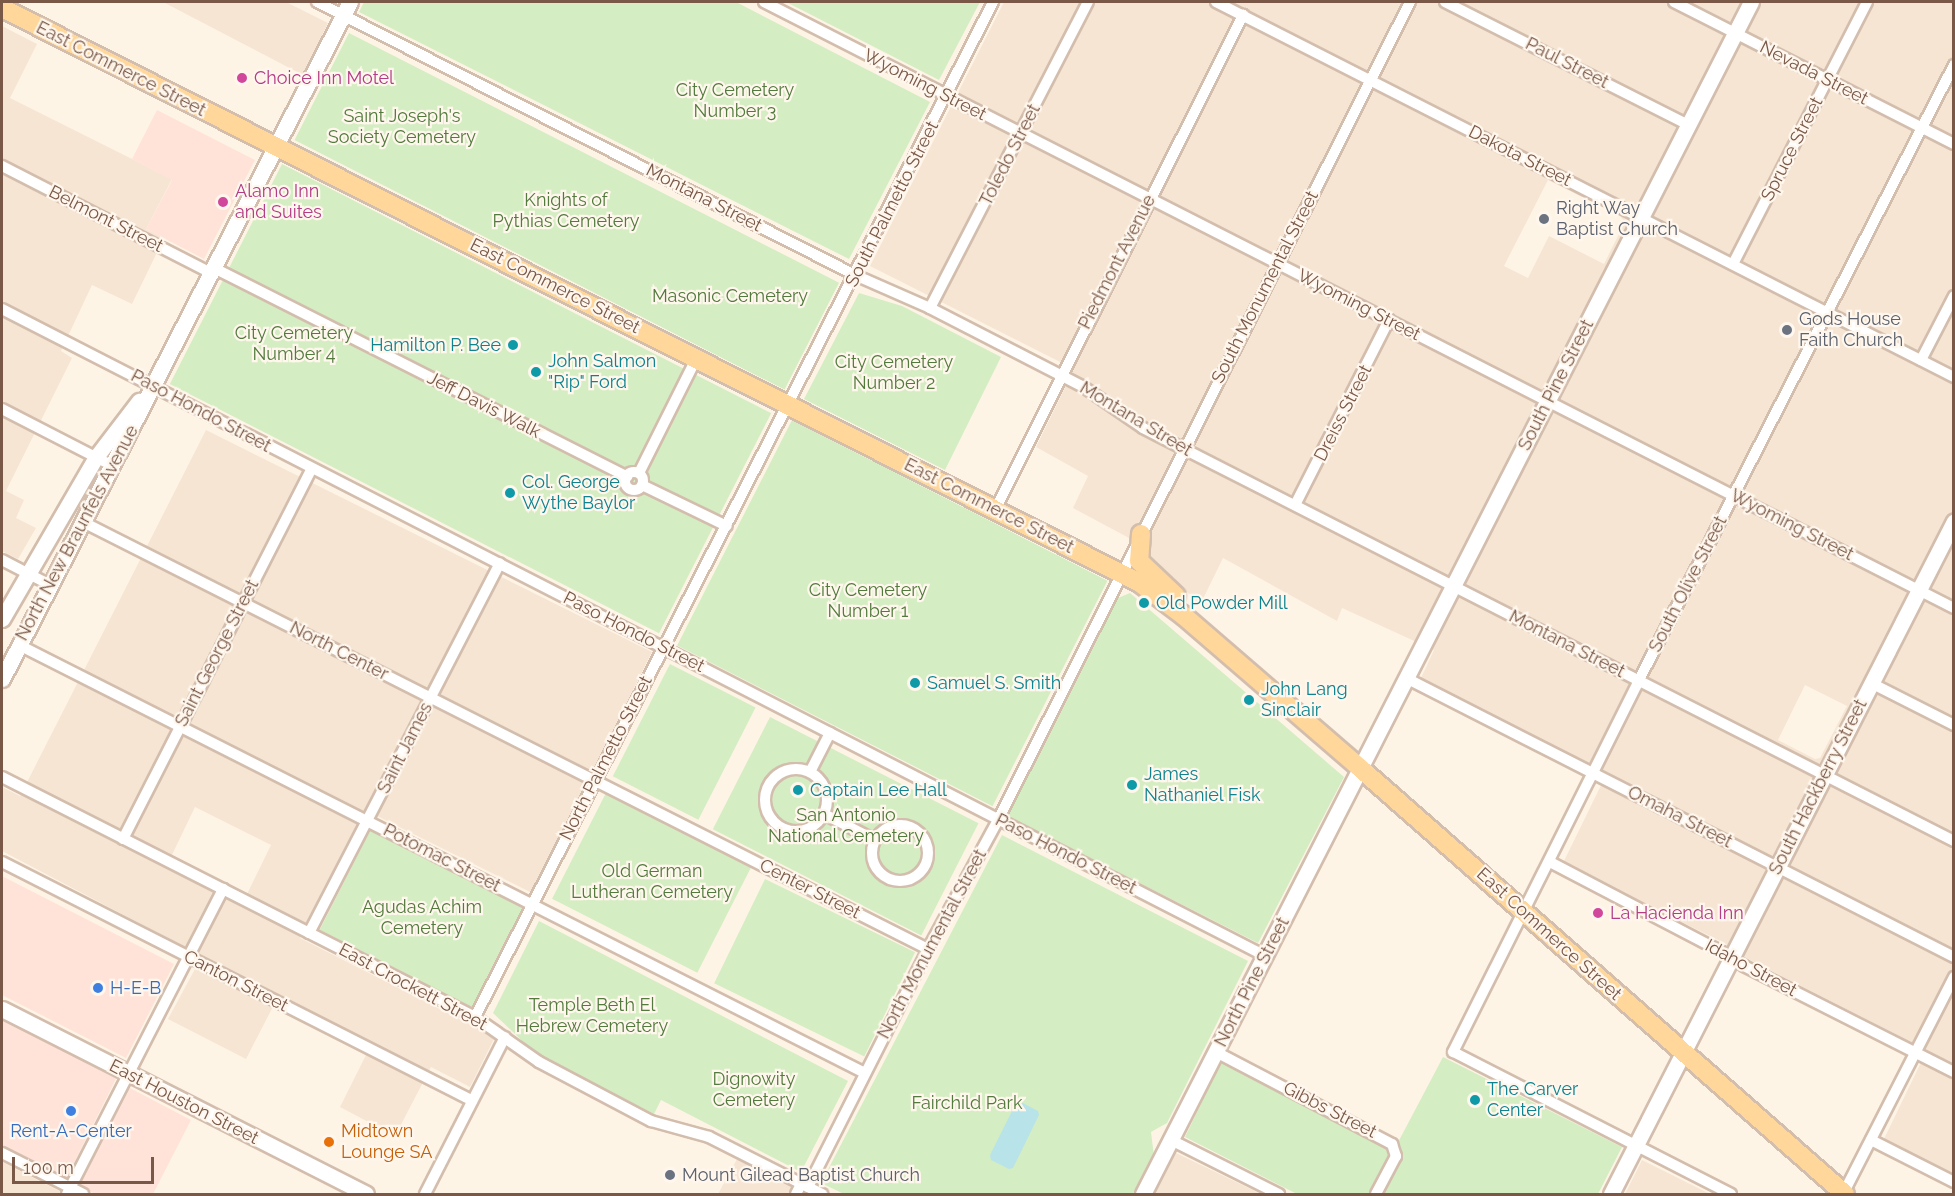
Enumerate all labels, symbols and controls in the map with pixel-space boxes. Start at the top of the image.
street label: East Commerce Street [33,17,209,121]
street label: Paul Street [1522,33,1612,93]
street label: Nevada Street [1756,36,1872,110]
street label: Wyoming Street [860,45,990,125]
place label: Choice Inn Motel [254,67,394,89]
marker: Choice Inn Motel [235,71,249,85]
park label: City Cemetery Number 3 [675,80,795,122]
street label: Spruce Street [1757,93,1827,205]
street label: Toledo Street [975,100,1045,210]
park label: Saint Joseph's Society Cemetery [328,106,476,148]
street label: South Palmetto Street [841,117,943,291]
street label: Dakota Street [1465,121,1575,191]
street label: Montana Street [642,159,766,237]
street label: Belmont Street [45,181,167,257]
place label: Alamo Inn and Suites [235,181,322,224]
street label: South Monumental Street [1207,187,1323,387]
park label: Knights of Pythias Cemetery [493,190,639,232]
street label: Piedmont Avenue [1074,191,1160,333]
marker: Alamo Inn and Suites [216,195,230,209]
place label: Right Way Baptist Church [1556,198,1678,240]
marker: Right Way Baptist Church [1537,212,1551,226]
street label: East Commerce Street [467,234,643,338]
street label: Wyoming Street [1294,265,1424,345]
park label: Masonic Cemetery [652,285,808,307]
place label: Gods House Faith Church [1799,309,1903,352]
street label: South Pine Street [1514,316,1598,454]
park label: City Cemetery Number 4 [234,323,354,366]
marker: Gods House Faith Church [1780,323,1794,337]
place label: Hamilton P. Bee [370,334,501,356]
marker: Hamilton P. Bee [506,338,520,352]
place label: John Salmon "Rip" Ford [548,351,656,394]
park label: City Cemetery Number 2 [834,352,954,394]
street label: Dreiss Street [1309,361,1377,465]
street label: Paso Hondo Street [127,365,275,457]
marker: John Salmon "Rip" Ford [529,365,543,379]
street label: Jeff Davis Walk [423,367,545,443]
street label: Montana Street [1076,377,1196,461]
street label: North New Braunfels Avenue [11,421,143,645]
street label: East Commerce Street [901,454,1077,558]
place label: Col. George Wythe Baylor [522,472,635,514]
street label: Wyoming Street [1727,485,1857,565]
marker: Col. George Wythe Baylor [503,486,517,500]
street label: South Olive Street [1644,512,1732,656]
street label: Saint George Street [171,576,263,730]
park label: City Cemetery Number 1 [808,580,928,622]
street label: Paso Hondo Street [560,587,708,677]
place label: Old Powder Mill [1156,592,1288,614]
marker: Old Powder Mill [1137,596,1151,610]
street label: Montana Street [1505,605,1629,683]
street label: North Center [286,617,392,685]
street label: North Palmetto Street [555,672,657,844]
place label: Samuel S. Smith [927,672,1062,694]
marker: Samuel S. Smith [908,676,922,690]
place label: John Lang Sinclair [1261,679,1348,722]
marker: John Lang Sinclair [1242,693,1256,707]
street label: South Hackberry Street [1764,695,1872,879]
street label: Saint James [373,699,437,797]
place label: James Nathaniel Fisk [1144,764,1261,806]
marker: James Nathaniel Fisk [1125,778,1139,792]
place label: Captain Lee Hall [810,779,947,801]
street label: Omaha Street [1624,781,1736,853]
marker: Captain Lee Hall [791,783,805,797]
park label: San Antonio National Cemetery [768,805,924,848]
street label: Paso Hondo Street [992,809,1140,899]
street label: Potomac Street [380,819,504,897]
street label: North Monumental Street [873,845,991,1043]
street label: Center Street [756,854,864,924]
park label: Old German Lutheran Cemetery [571,861,733,904]
street label: East Commerce Street [1472,863,1626,1005]
park label: Agudas Achim Cemetery [362,897,482,940]
place label: La Hacienda Inn [1610,902,1744,924]
marker: La Hacienda Inn [1591,906,1605,920]
street label: North Pine Street [1210,914,1294,1050]
street label: Idaho Street [1701,935,1801,1001]
street label: East Crockett Street [335,939,491,1035]
street label: Canton Street [180,945,292,1017]
place label: H-E-B [110,977,161,999]
marker: H-E-B [91,981,105,995]
park label: Temple Beth El Hebrew Cemetery [516,995,668,1038]
street label: East Houston Street [106,1055,262,1149]
park label: Dignowity Cemetery [712,1069,796,1112]
street label: Gibbs Street [1280,1077,1380,1143]
place label: The Carver Center [1487,1079,1578,1122]
park label: Fairchild Park [912,1092,1022,1114]
marker: The Carver Center [1468,1093,1482,1107]
marker: Rent-A-Center [64,1104,78,1118]
place label: Rent-A-Center [10,1120,132,1142]
place label: Midtown Lounge SA [341,1121,432,1164]
marker: Midtown Lounge SA [322,1135,336,1149]
scale bar [15,1145,158,1183]
text: 100 m [23,1157,74,1178]
place label: Mount Gilead Baptist Church [682,1164,920,1186]
marker: Mount Gilead Baptist Church [663,1168,677,1182]

